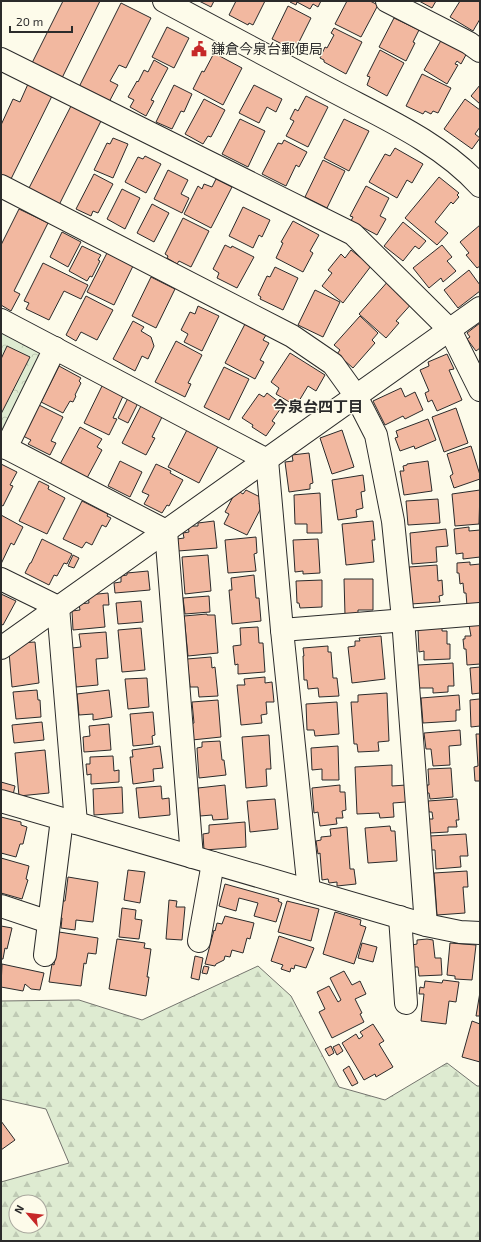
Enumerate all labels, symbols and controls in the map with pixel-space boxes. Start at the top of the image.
scale bar [10,8,72,34]
text: 20 m [16,14,43,28]
public building icon: 鎌倉今泉台郵便局 [190,40,208,58]
place label: 鎌倉今泉台郵便局 [211,40,323,57]
district label: 今泉台四丁目 [273,397,363,415]
north arrow [8,1194,48,1234]
text: N [11,1202,26,1216]

